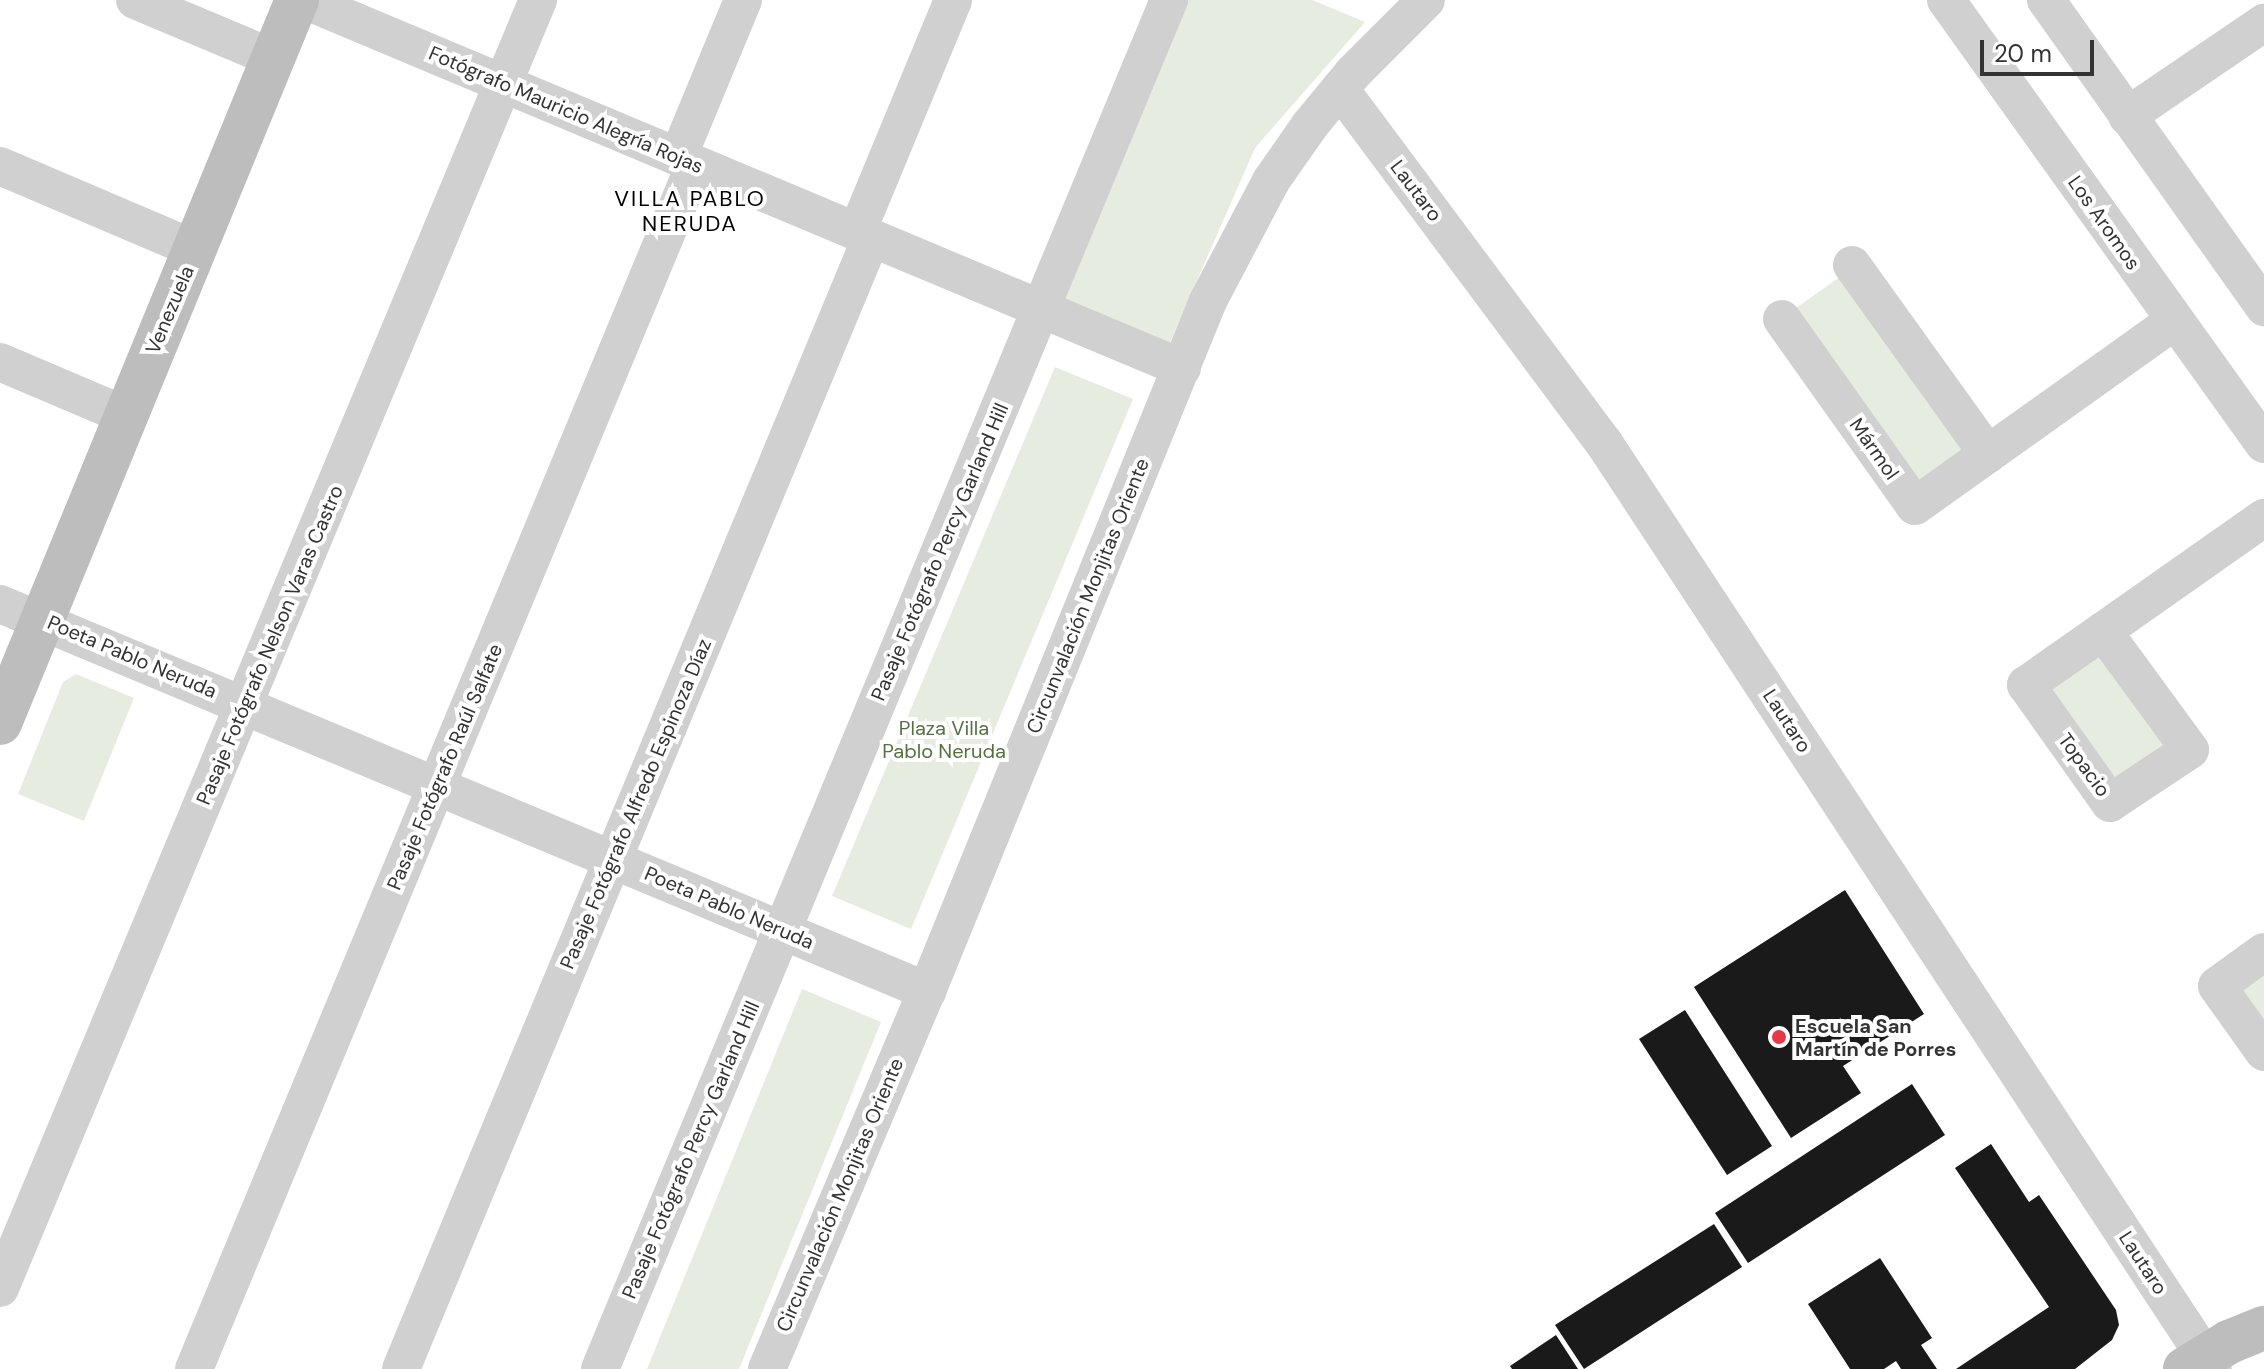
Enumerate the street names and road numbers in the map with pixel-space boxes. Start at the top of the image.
street label: Fotógrafo Mauricio Alegría Rojas [425,41,707,179]
street label: Lautaro [1385,156,1447,226]
street label: Los Aromos [2063,171,2145,275]
street label: Venezuela [141,262,199,358]
street label: Pasaje Fotógrafo Percy Garland Hill [866,400,1014,704]
street label: Mármol [1844,414,1904,484]
street label: Circunvalación Monjitas Oriente [1022,455,1154,737]
street label: Pasaje Fotógrafo Nelson Varas Castro [192,482,348,808]
street label: Poeta Pablo Neruda [44,610,220,704]
street label: Pasaje Fotógrafo Alfredo Espinoza Díaz [555,635,717,973]
street label: Pasaje Fotógrafo Raúl Salfate [382,640,508,894]
street label: Lautaro [1758,685,1816,757]
street label: Topacio [2053,729,2115,801]
street label: Poeta Pablo Neruda [641,861,817,955]
street label: Pasaje Fotógrafo Percy Garland Hill [617,998,765,1302]
street label: Circunvalación Monjitas Oriente [771,1055,909,1335]
street label: Lautaro [2114,1227,2172,1299]

